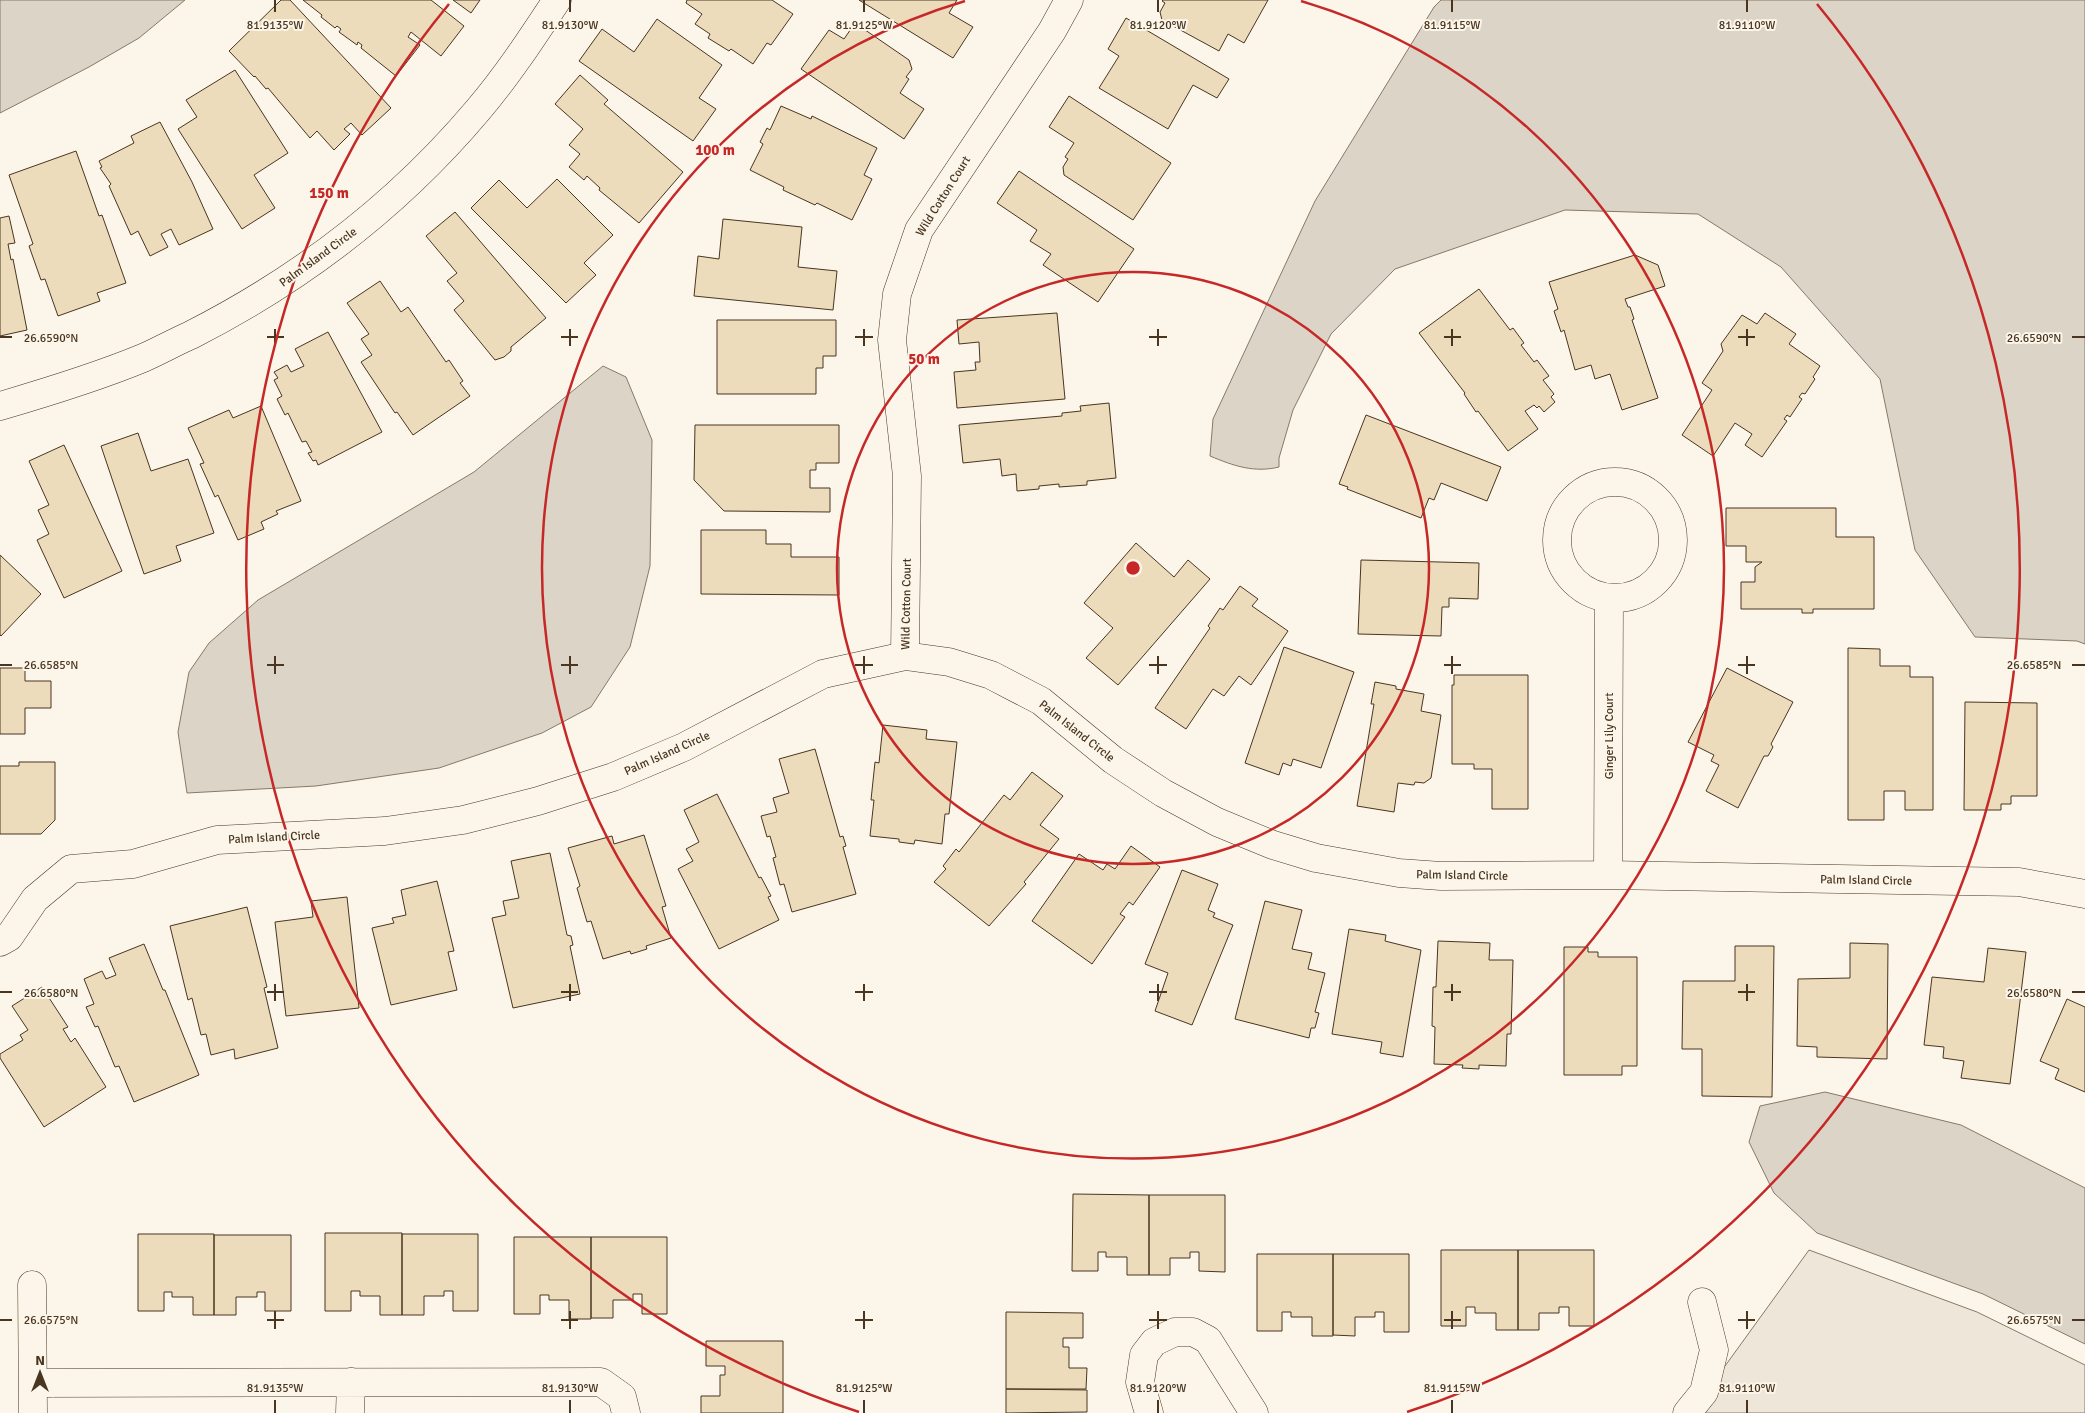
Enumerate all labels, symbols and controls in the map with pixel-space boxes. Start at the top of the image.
text: 81.9135°W [247,18,303,33]
text: 81.9130°W [542,18,598,33]
text: 81.9125°W [836,18,892,33]
text: 81.9120°W [1130,18,1186,33]
text: 81.9115°W [1424,18,1480,33]
text: 81.9110°W [1719,18,1775,33]
text: 100 m [695,141,735,159]
street label: Wild Cotton Court [913,153,974,239]
text: 150 m [309,184,349,202]
street label: Palm Island Circle [277,224,360,291]
text: 26.6590°N [24,331,78,346]
text: 26.6590°N [2007,331,2061,346]
text: 50 m [908,350,940,368]
street label: Wild Cotton Court [898,558,915,650]
centre of rings [1124,559,1142,577]
text: 26.6585°N [24,658,78,673]
text: 26.6585°N [2007,658,2061,673]
street label: Ginger Lily Court [1602,693,1617,779]
street label: Palm Island Circle [1036,697,1118,766]
street label: Palm Island Circle [622,728,712,779]
street label: Palm Island Circle [228,828,320,847]
street label: Palm Island Circle [1416,867,1508,884]
street label: Palm Island Circle [1820,872,1912,889]
text: 26.6580°N [24,986,78,1001]
text: 26.6580°N [2007,986,2061,1001]
text: 26.6575°N [24,1313,78,1328]
text: 26.6575°N [2007,1313,2061,1328]
north arrow [15,1348,65,1398]
text: N [35,1352,45,1369]
text: 81.9135°W [247,1381,303,1396]
text: 81.9130°W [542,1381,598,1396]
text: 81.9125°W [836,1381,892,1396]
text: 81.9120°W [1130,1381,1186,1396]
text: 81.9115°W [1424,1381,1480,1396]
text: 81.9110°W [1719,1381,1775,1396]

